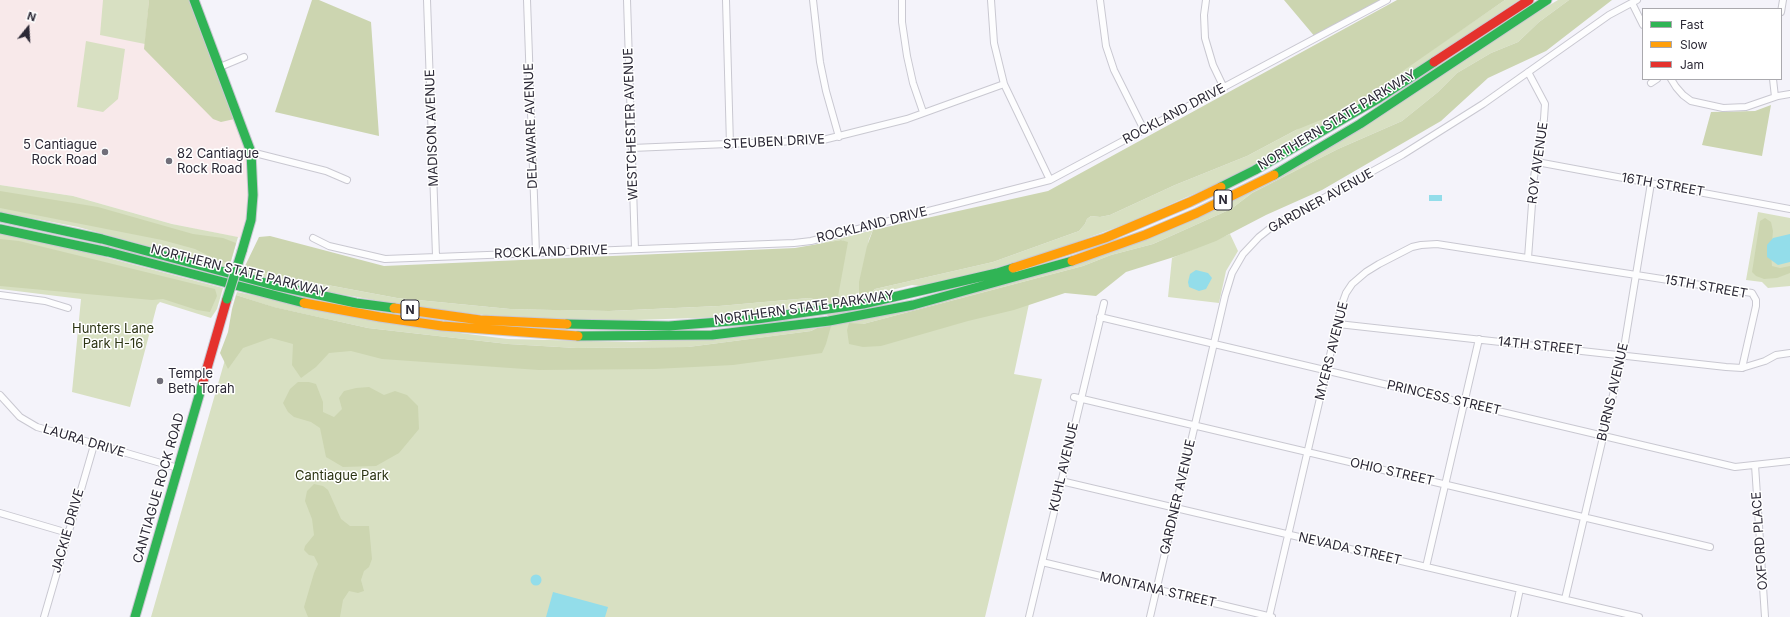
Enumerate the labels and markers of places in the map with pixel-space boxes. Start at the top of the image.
place label: 5 Cantiague Rock Road [23,137,97,168]
place label: 82 Cantiague Rock Road [177,146,259,177]
marker: 5 Cantiague Rock Road [100,147,110,157]
marker: 82 Cantiague Rock Road [164,156,174,166]
place label: Temple Beth Torah [168,366,235,397]
marker: Temple Beth Torah [155,376,165,386]

